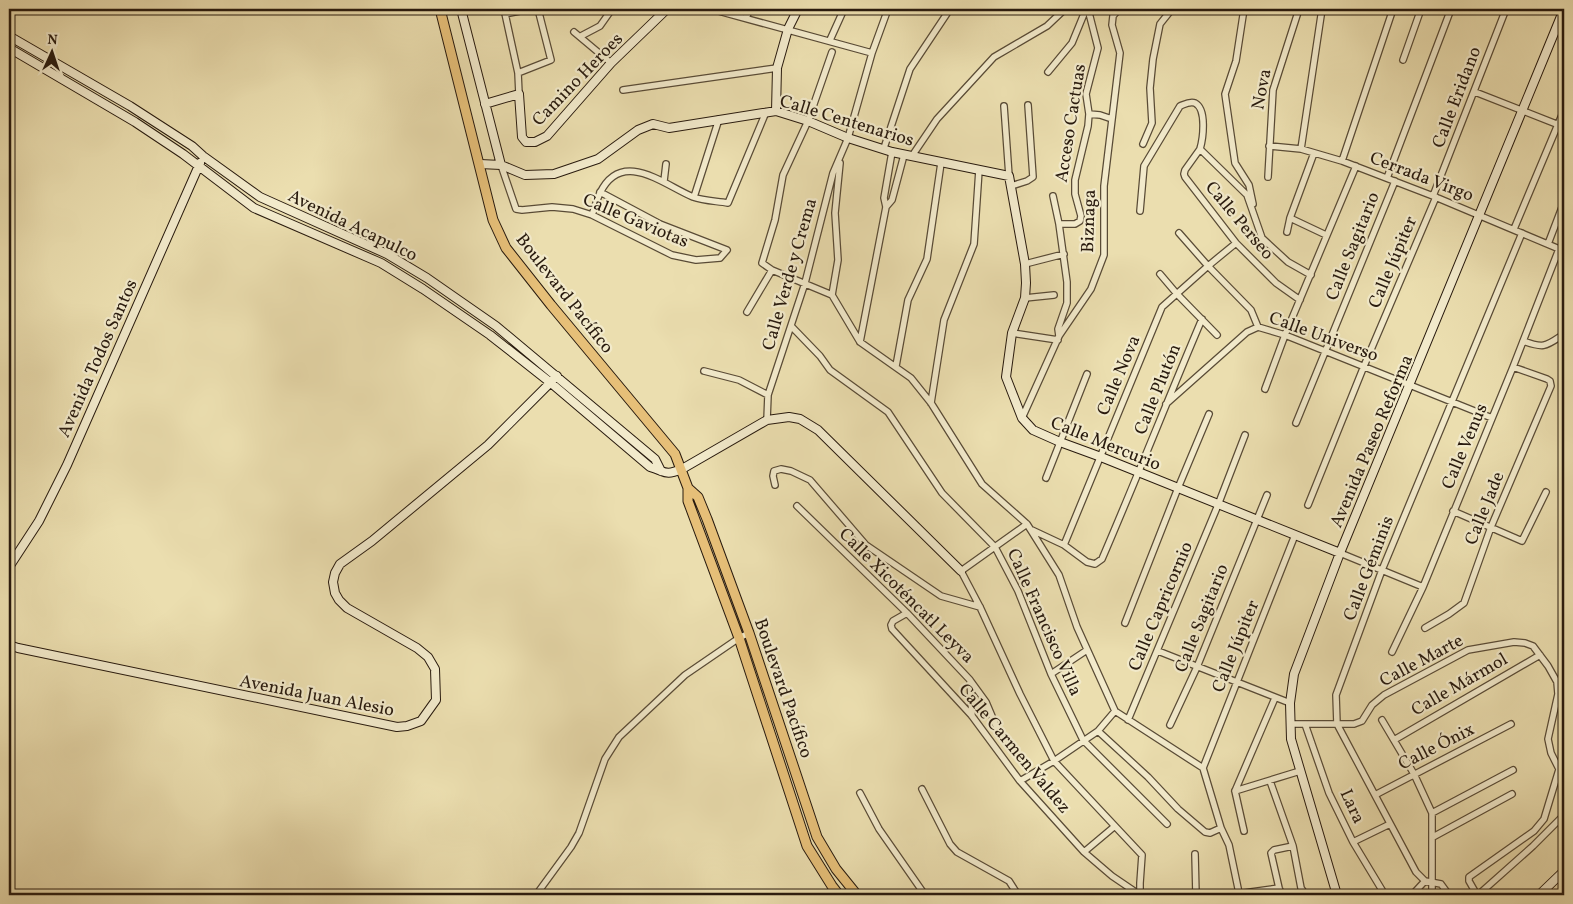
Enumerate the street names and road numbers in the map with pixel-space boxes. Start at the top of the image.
street label: Camino Heroes [527,28,629,132]
street label: Calle Eridano [1427,43,1488,152]
street label: Acceso Cactuas [1050,62,1093,184]
street label: Nova [1246,67,1279,112]
street label: Calle Centenarios [776,89,917,154]
street label: Cerrada Virgo [1366,146,1477,209]
street label: Calle Perseo [1199,176,1279,266]
street label: Avenida Acapulco [283,184,421,269]
street label: Calle Gaviotas [579,188,692,255]
street label: Biznaga [1076,189,1103,253]
street label: Calle Sagitario [1320,189,1387,305]
street label: Calle Verde y Crema [757,195,824,353]
street label: Calle Júpiter [1363,212,1424,312]
street label: Boulevard Pacífico [509,229,619,359]
street label: Avenida Todos Santos [52,276,145,442]
street label: Calle Universo [1265,306,1382,369]
street label: Calle Nova [1091,332,1147,420]
street label: Calle Plutón [1129,340,1188,439]
street label: Avenida Paseo Reforma [1325,351,1420,532]
street label: Calle Venus [1436,400,1495,493]
street label: Calle Mercurio [1047,411,1164,478]
street label: Calle Jade [1459,468,1511,549]
street label: Calle Géminis [1338,512,1401,625]
street label: Calle Xicoténcatl Leyva [832,523,979,670]
street label: Calle Capricornio [1123,538,1200,675]
street label: Calle Francisco Villa [1000,545,1087,700]
street label: Calle Sagitario [1169,561,1236,677]
street label: Calle Júpiter [1207,596,1266,697]
street label: Boulevard Pacífico [747,615,818,762]
street label: Calle Marte [1375,629,1468,694]
street label: Calle Mármol [1407,648,1513,723]
street label: Avenida Juan Alesio [237,669,396,724]
street label: Calle Carmen Valdez [952,679,1076,819]
street label: Calle Ónix [1394,718,1479,777]
street label: Lara [1333,785,1370,828]

